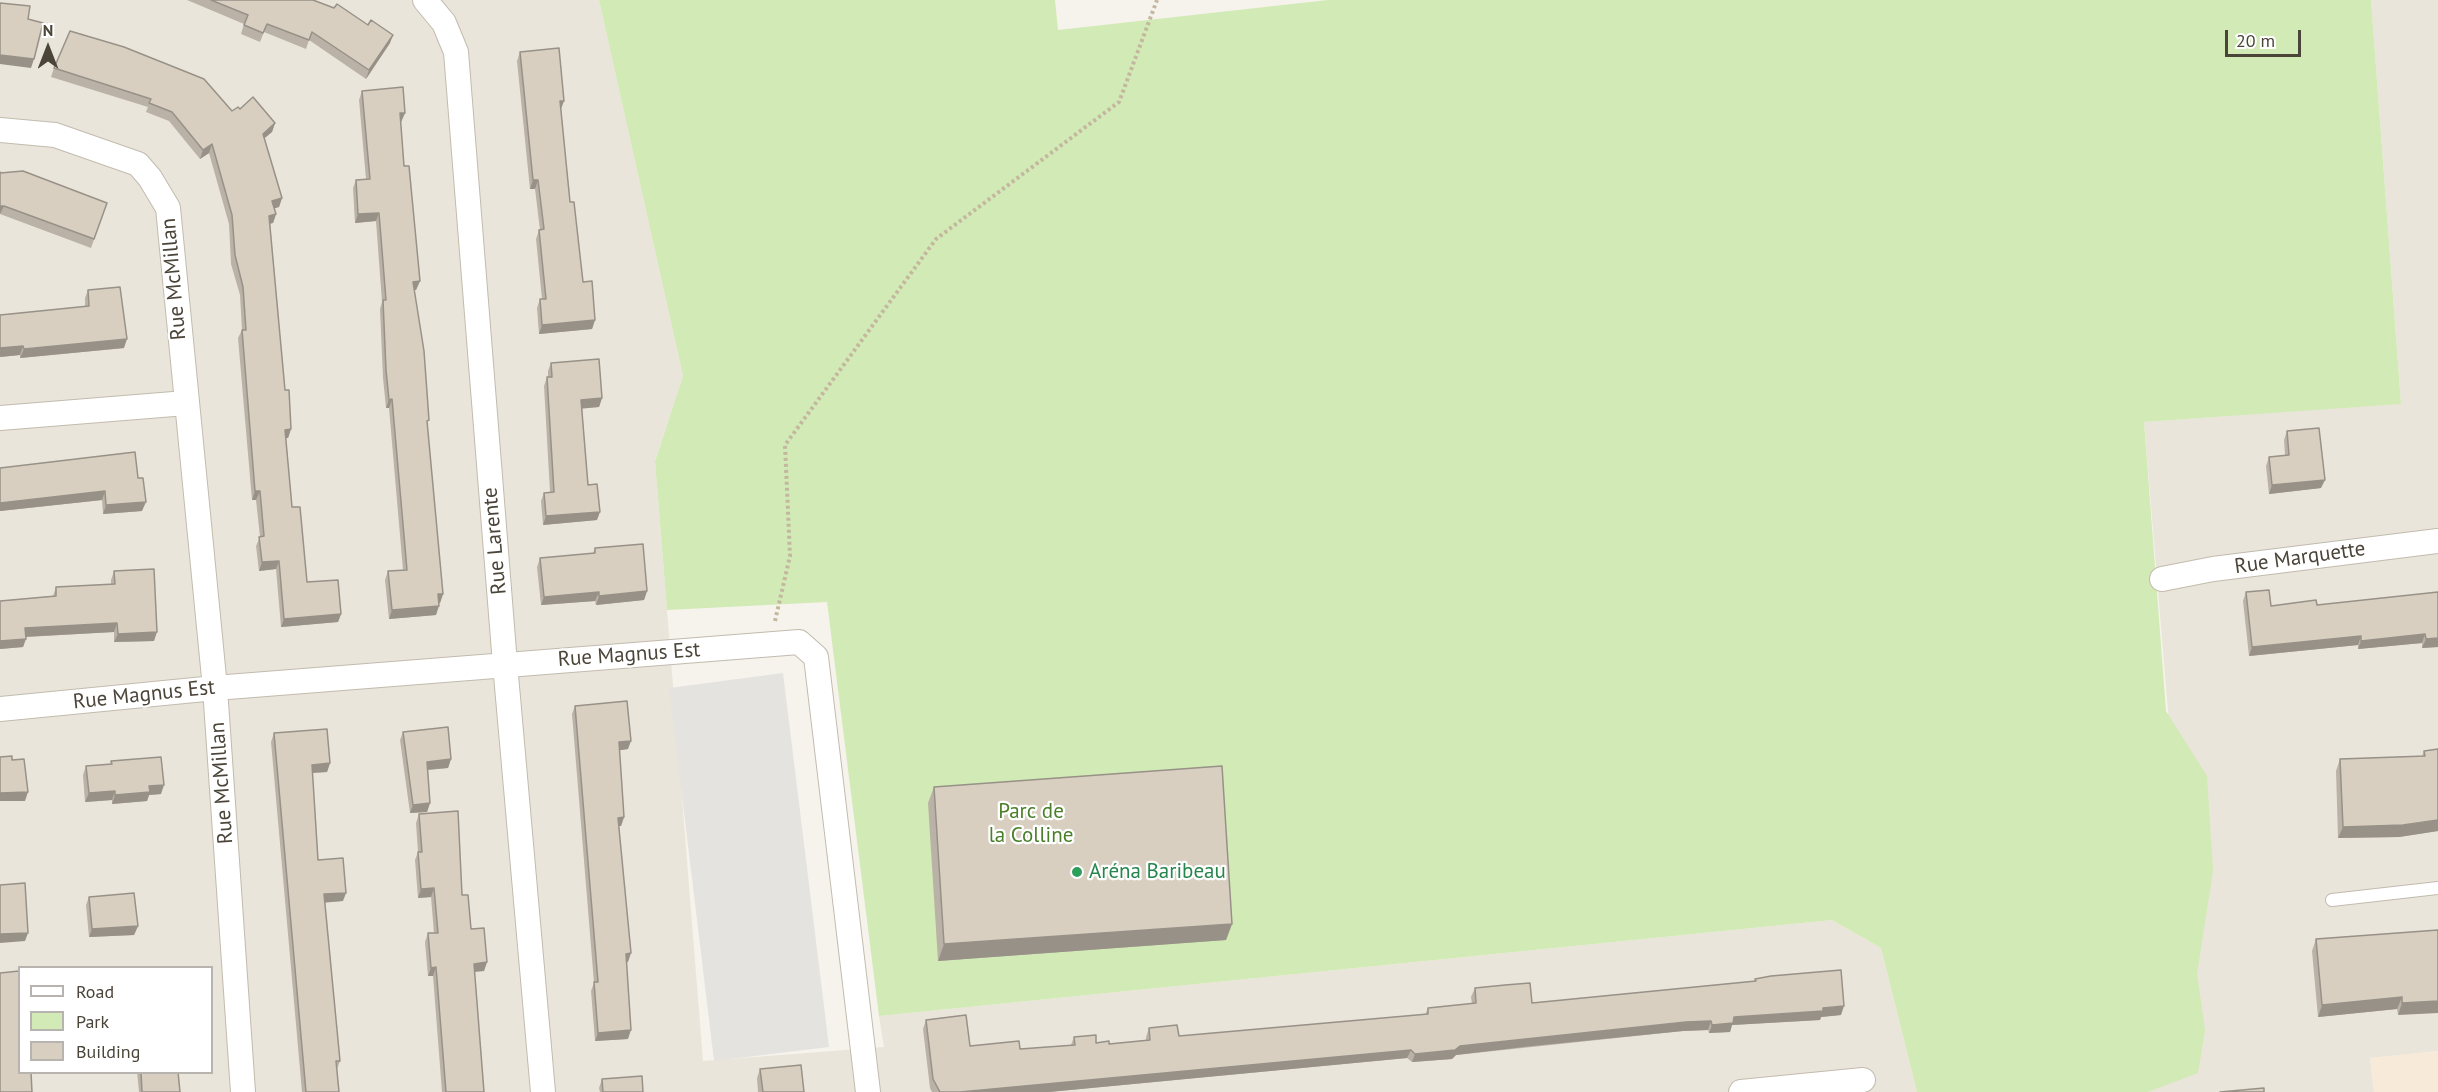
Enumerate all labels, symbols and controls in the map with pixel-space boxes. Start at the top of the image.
north arrow [18,18,78,78]
scale bar [2228,18,2304,56]
text: N [43,20,53,40]
text: 20 m [2236,29,2275,52]
street label: Rue McMillan [156,217,192,341]
street label: Rue Larente [478,486,512,596]
street label: Rue Marquette [2233,536,2367,580]
street label: Rue Magnus Est [557,637,701,673]
street label: Rue Magnus Est [72,675,216,715]
street label: Rue McMillan [205,721,239,845]
park label: Parc de la Colline [989,799,1073,849]
place label: Aréna Baribeau [1089,859,1226,885]
marker: Aréna Baribeau [1070,865,1084,879]
legend [18,966,213,1074]
text: Road [76,980,114,1003]
text: Park [76,1010,109,1033]
text: Building [76,1040,140,1063]

